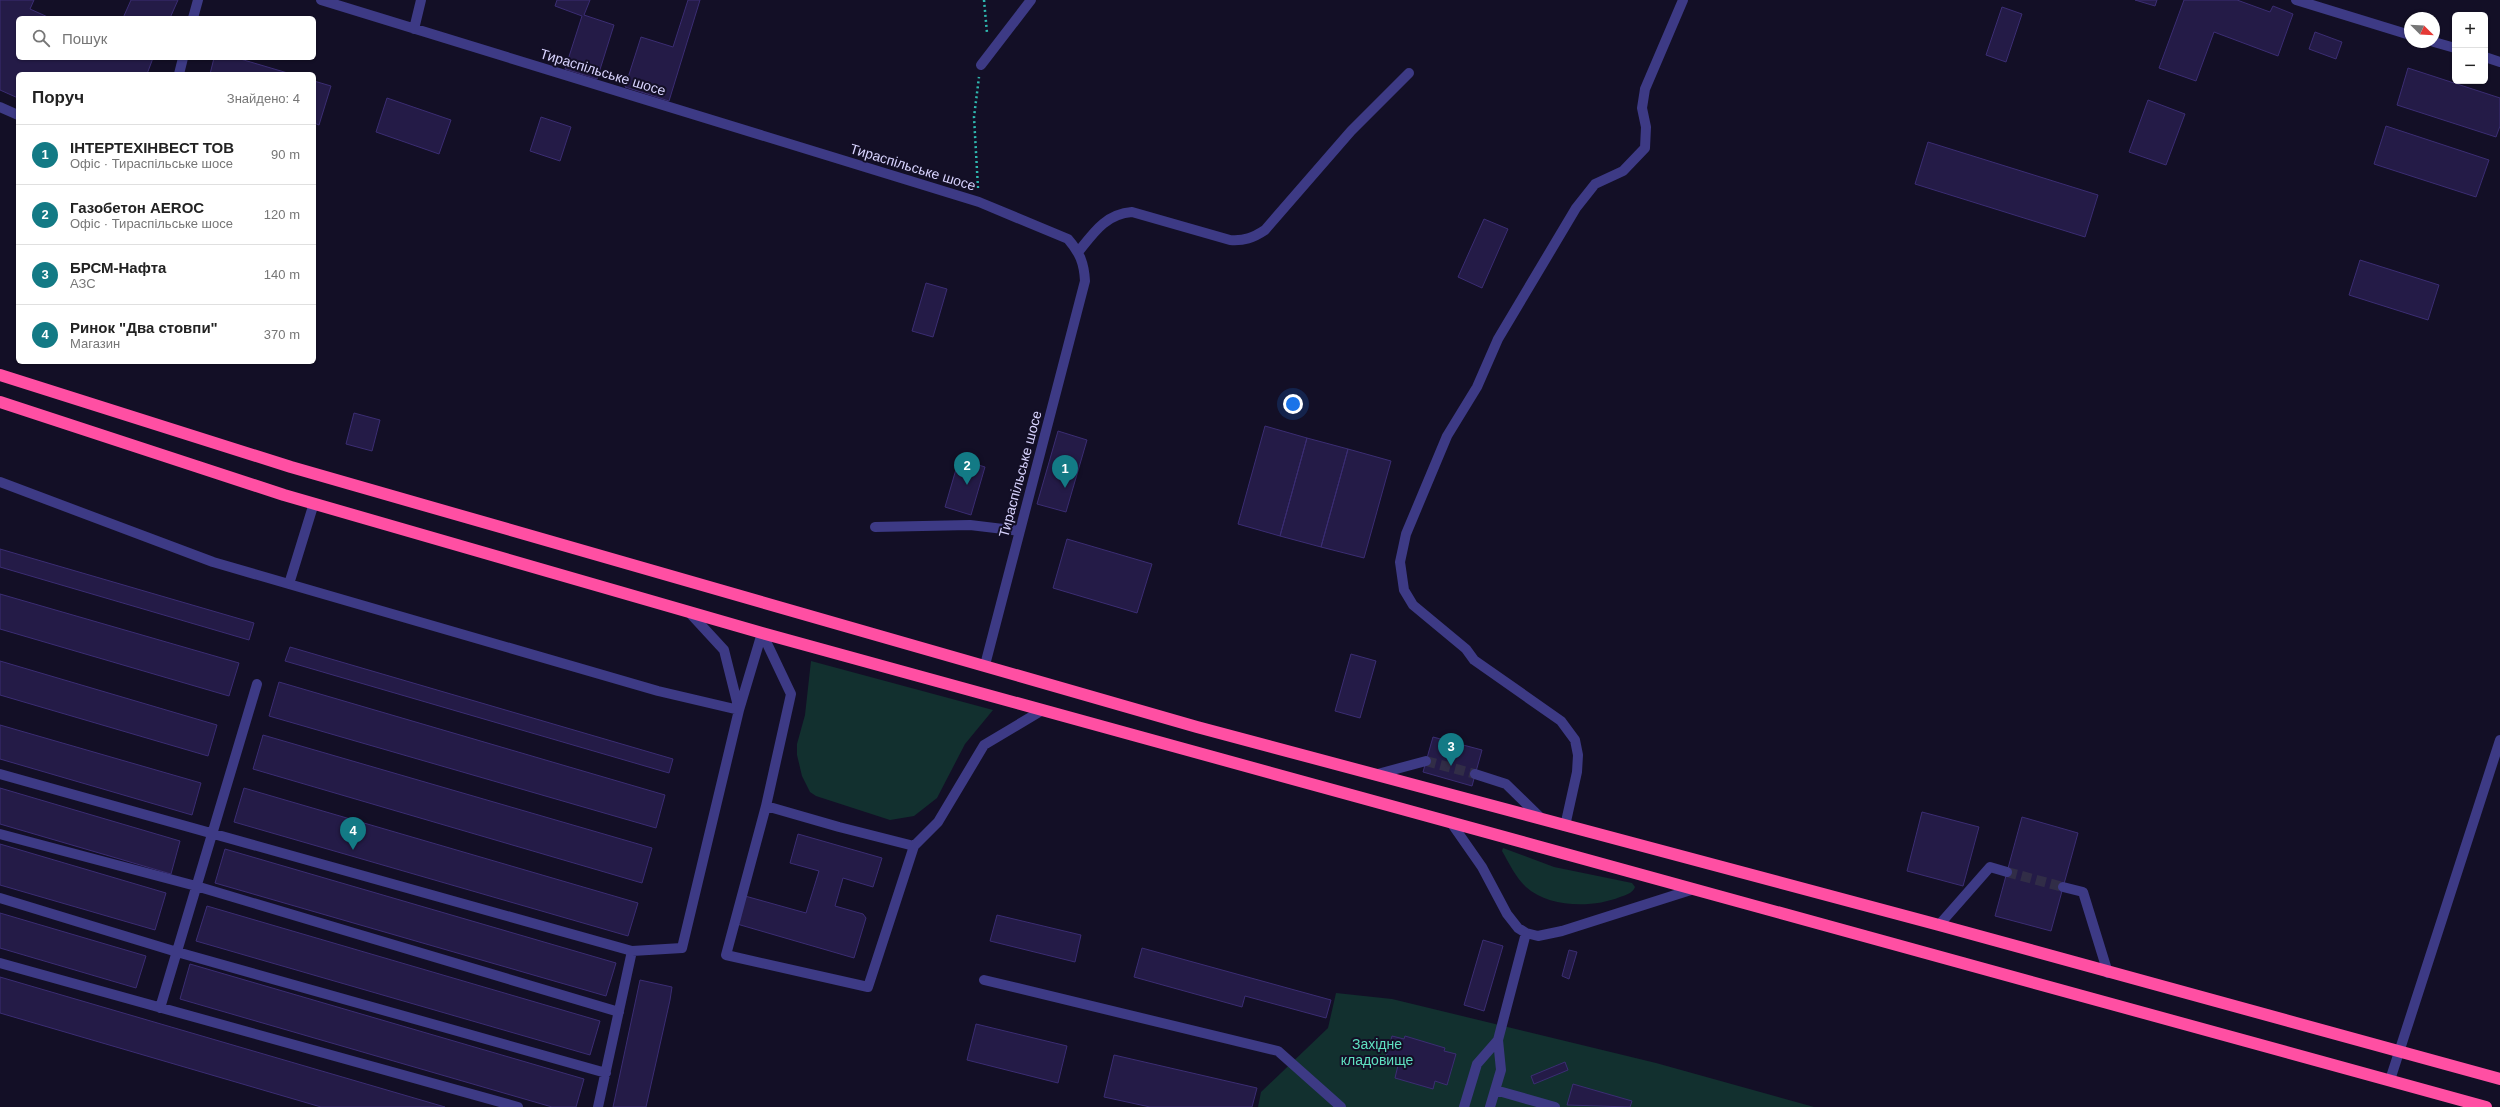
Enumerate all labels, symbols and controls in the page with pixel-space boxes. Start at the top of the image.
north arrow [2404,12,2440,48]
map controls [2452,12,2488,84]
button: + [2452,12,2488,48]
search box [16,16,316,60]
icon: search [30,27,52,49]
text: Пошук [62,30,107,47]
street label: Тираспільське шосе [538,45,668,99]
button: − [2452,48,2488,84]
text: Поруч [32,88,84,107]
text: Знайдено: 4 [227,91,300,106]
text: ІНТЕРТЕХІНВЕСТ ТОВ [70,139,234,156]
street label: Тираспільське шосе [848,140,978,194]
text: 1 [41,147,49,162]
text: 90 m [271,147,300,162]
text: Офіс · Тираспільське шосе [70,156,233,171]
text: Газобетон AEROC [70,199,204,216]
text: 2 [41,207,49,222]
text: 120 m [264,207,300,222]
text: Офіс · Тираспільське шосе [70,216,233,231]
text: БРСМ-Нафта [70,259,166,276]
text: 3 [41,267,49,282]
text: 140 m [264,267,300,282]
text: АЗС [70,276,96,291]
text: Ринок "Два стовпи" [70,319,218,336]
text: 4 [41,327,49,342]
text: 370 m [264,327,300,342]
text: Магазин [70,336,120,351]
your location [1283,394,1303,414]
street label: Тираспільське шосе [995,409,1045,539]
pin: 2 [954,452,980,485]
pin: 1 [1052,455,1078,488]
pin: 3 [1438,733,1464,766]
pin: 4 [340,817,366,850]
park label: Західне кладовище [1341,1036,1414,1068]

